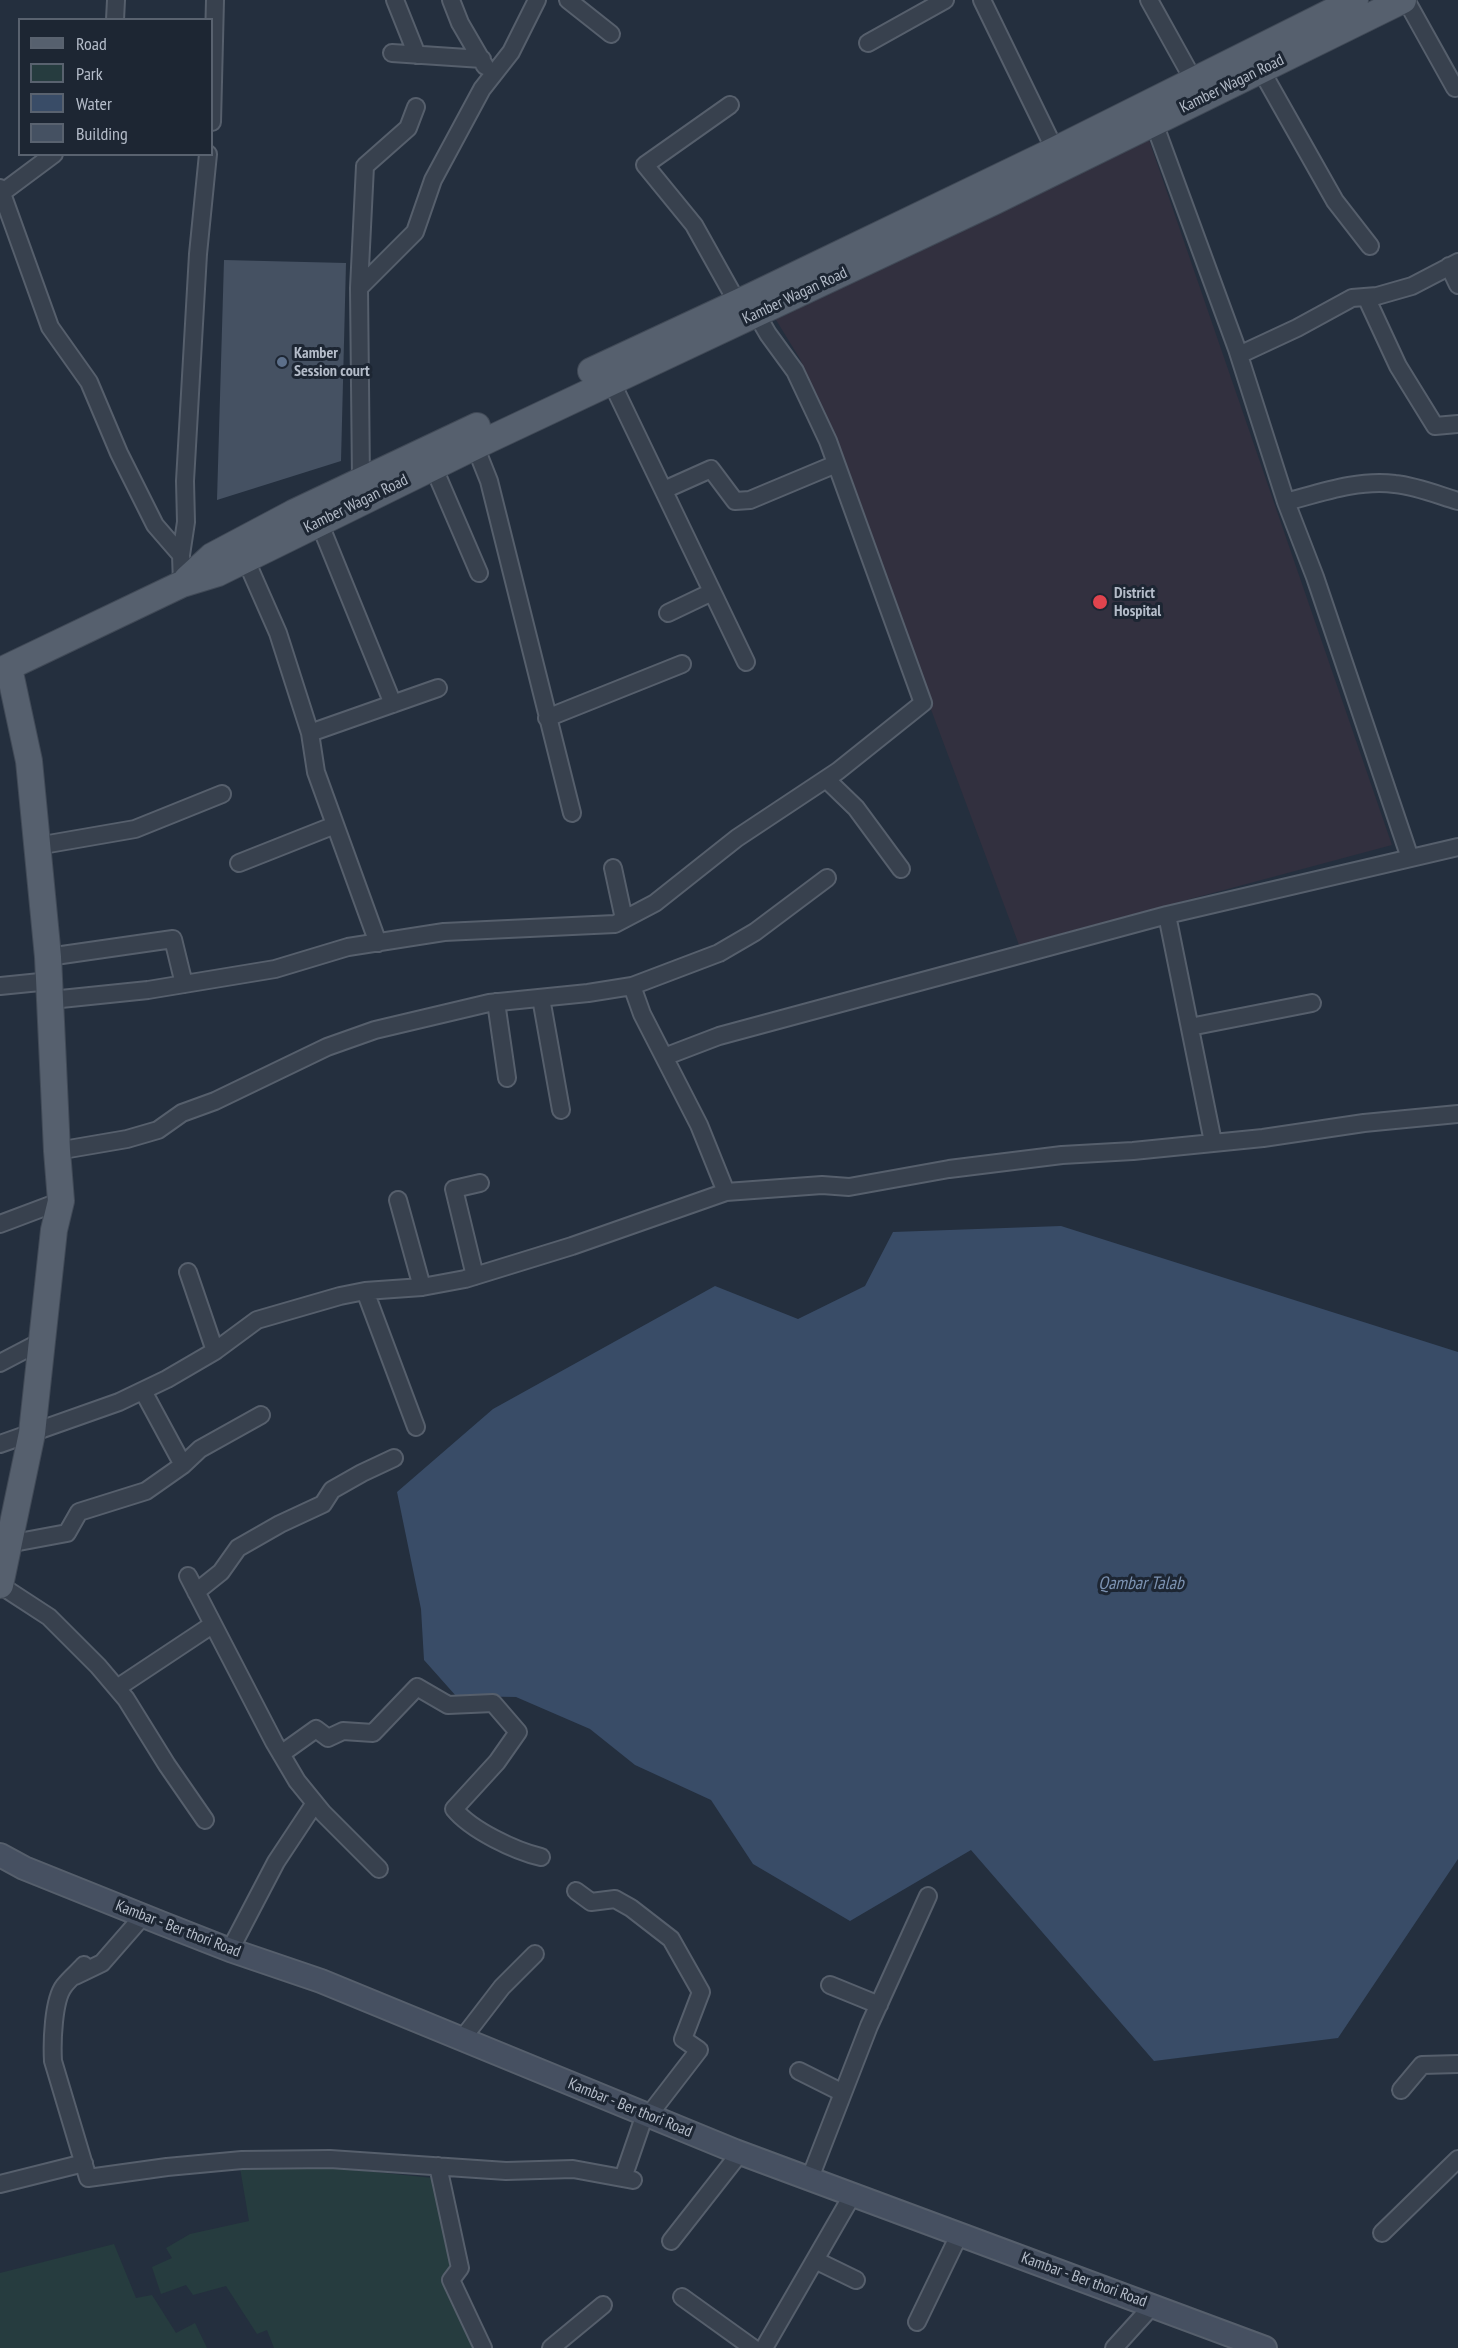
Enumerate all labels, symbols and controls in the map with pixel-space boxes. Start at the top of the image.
legend [18,18,213,156]
text: Road [76,32,107,55]
street label: Kamber Wagan Road [1177,51,1287,117]
text: Park [76,62,103,85]
text: Water [76,92,112,115]
text: Building [76,122,128,145]
street label: Kamber Wagan Road [740,263,850,329]
place label: Kamber Session court [294,343,370,381]
marker: Kamber Session court [275,355,289,369]
street label: Kamber Wagan Road [301,471,411,537]
place label: District Hospital [1114,583,1161,621]
marker: District Hospital [1091,593,1109,611]
water label: Qambar Talab [1098,1573,1184,1595]
street label: Kambar - Ber thori Road [113,1896,243,1962]
street label: Kambar - Ber thori Road [565,2074,695,2142]
street label: Kambar - Ber thori Road [1019,2248,1149,2312]

